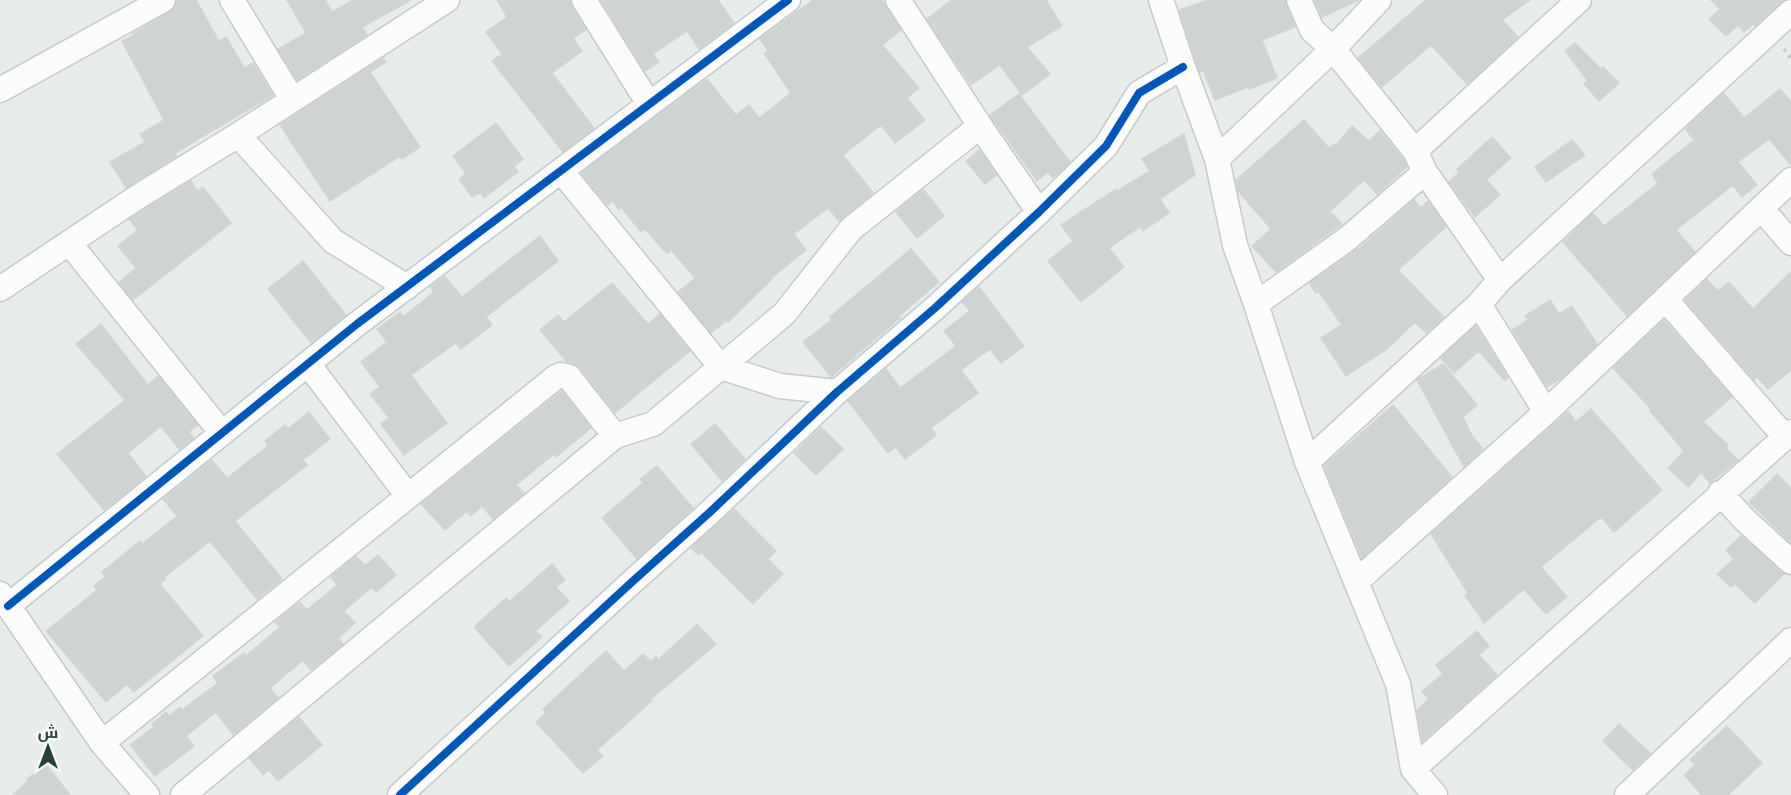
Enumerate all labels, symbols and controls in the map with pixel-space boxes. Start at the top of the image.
north arrow [18,717,78,777]
text: ش [38,724,58,743]

